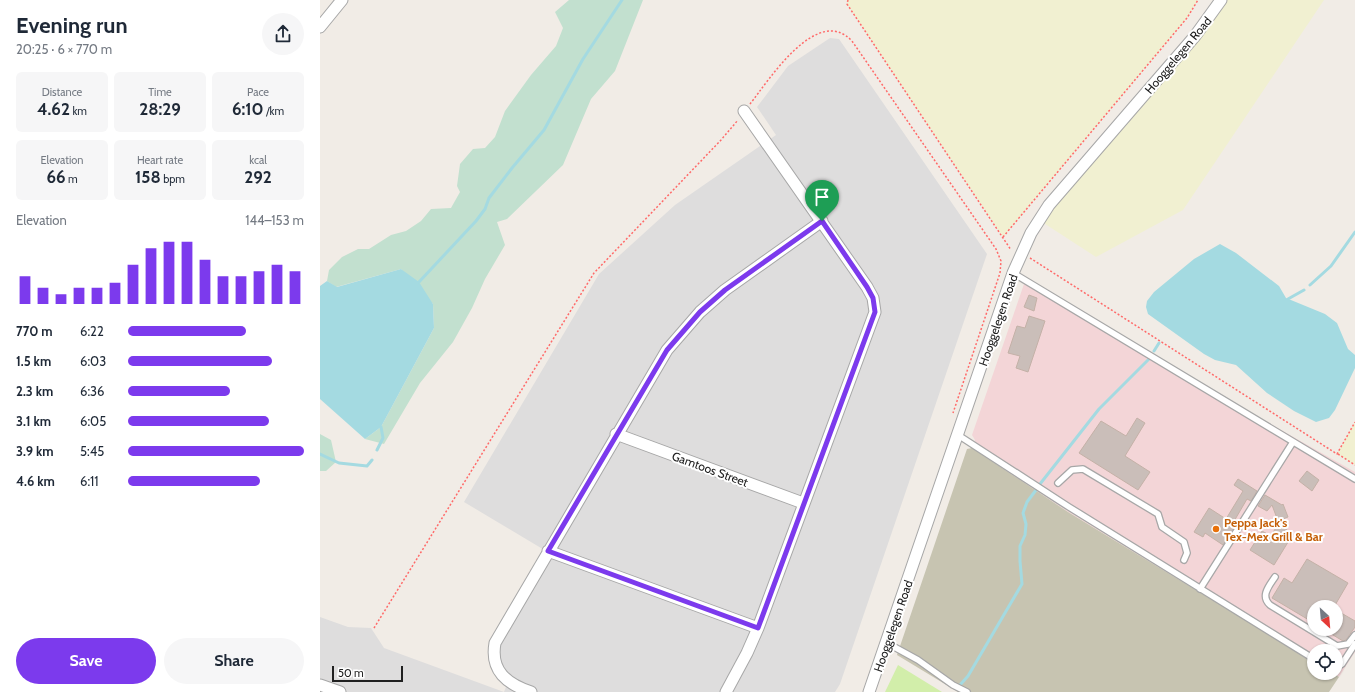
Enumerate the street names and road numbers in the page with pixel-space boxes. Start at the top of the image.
street label: Hooggelegen Road [1141,13,1215,97]
street label: Hooggelegen Road [975,272,1021,368]
street label: Gamtoos Street [670,448,750,490]
street label: Hooggelegen Road [870,578,916,674]

